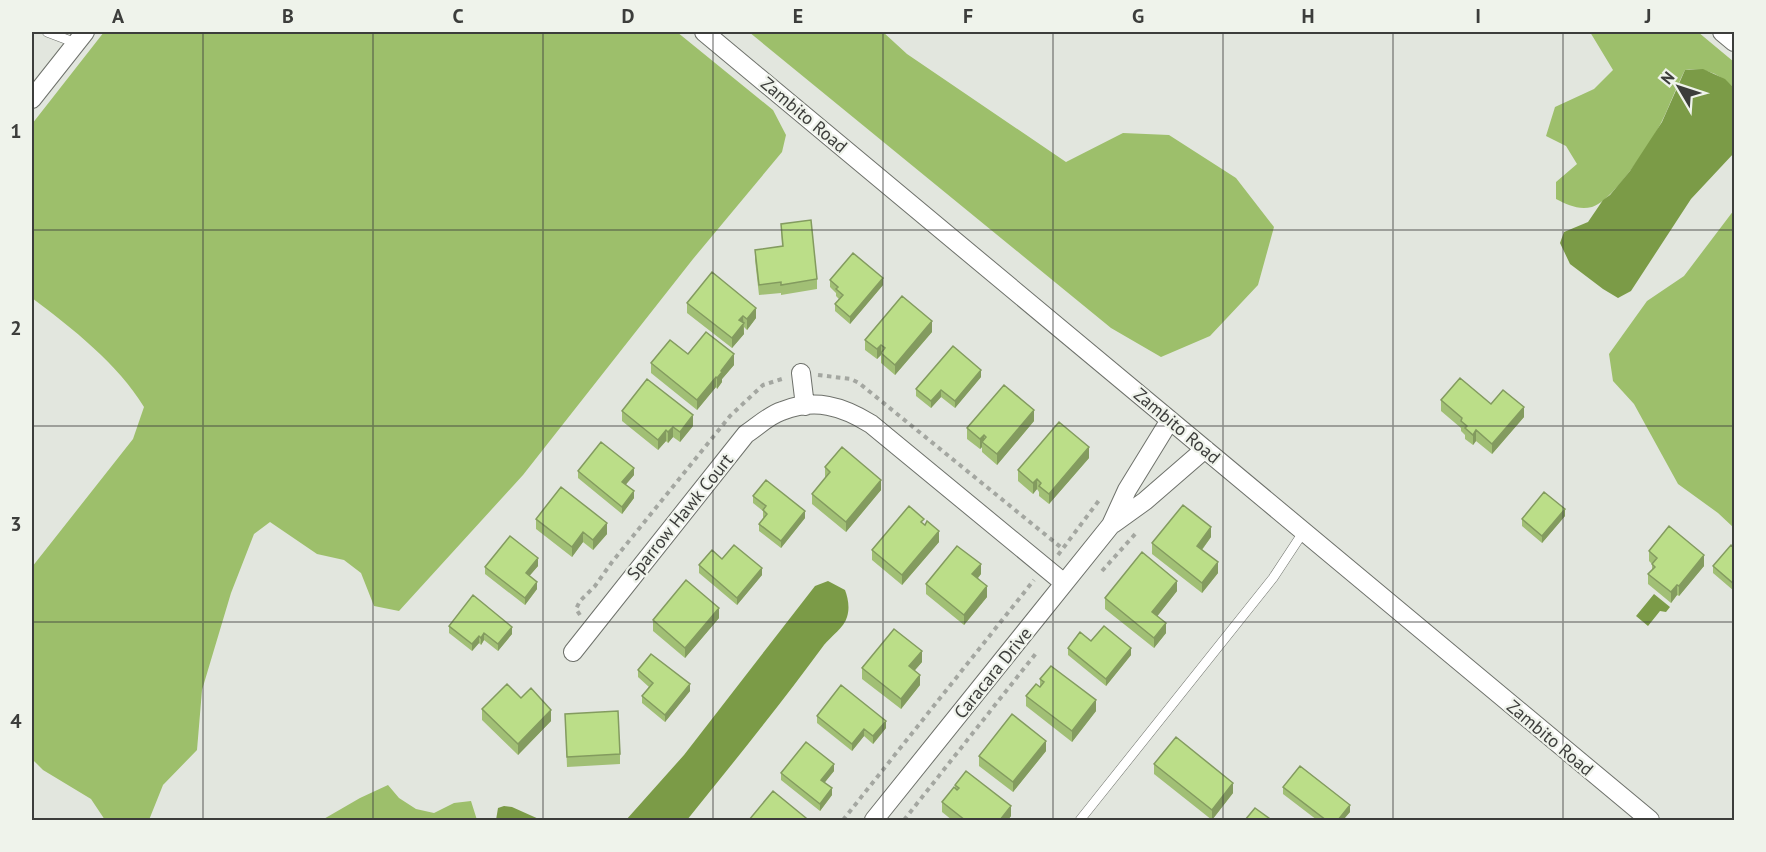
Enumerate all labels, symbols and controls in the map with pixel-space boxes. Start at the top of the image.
text: A [112,3,125,29]
text: B [282,3,294,29]
text: C [452,3,464,29]
text: D [622,3,635,29]
text: E [793,3,803,29]
text: F [963,3,973,29]
text: G [1132,3,1144,29]
text: H [1301,3,1315,29]
text: I [1475,3,1481,29]
text: J [1644,3,1651,29]
north arrow [1649,57,1709,117]
text: N [1656,67,1678,88]
street label: Zambito Road [756,72,852,157]
text: 1 [10,118,22,144]
text: 2 [10,315,22,341]
street label: Zambito Road [1129,383,1225,468]
street label: Sparrow Hawk Court [621,449,738,585]
text: 3 [10,511,22,537]
street label: Caracara Drive [949,622,1037,723]
street label: Zambito Road [1502,695,1598,780]
text: 4 [10,708,22,734]

